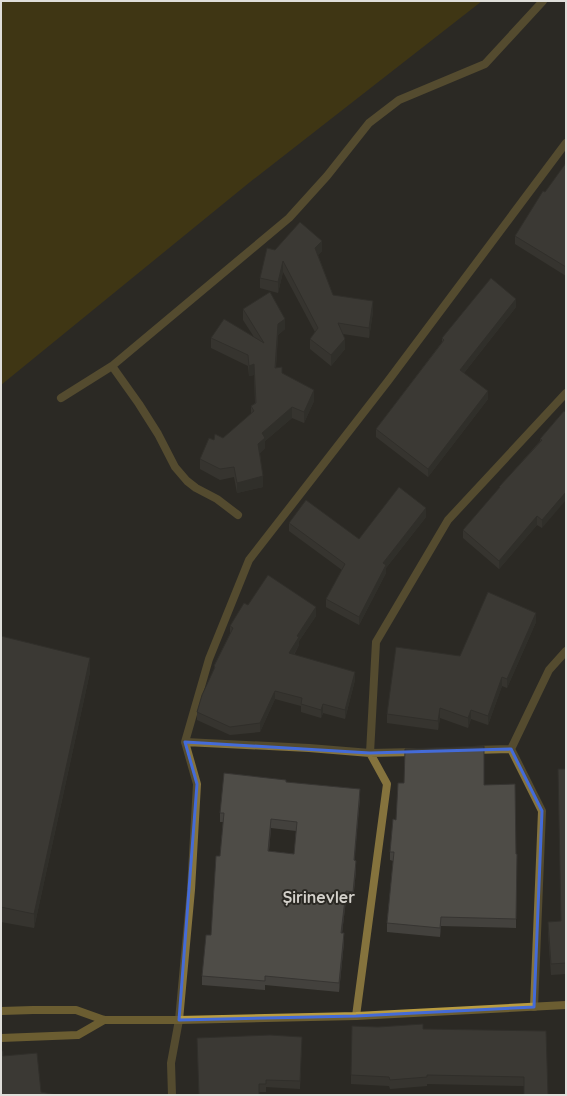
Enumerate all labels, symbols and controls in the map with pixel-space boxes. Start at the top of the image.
district label: Şirinevler [283,887,355,907]

